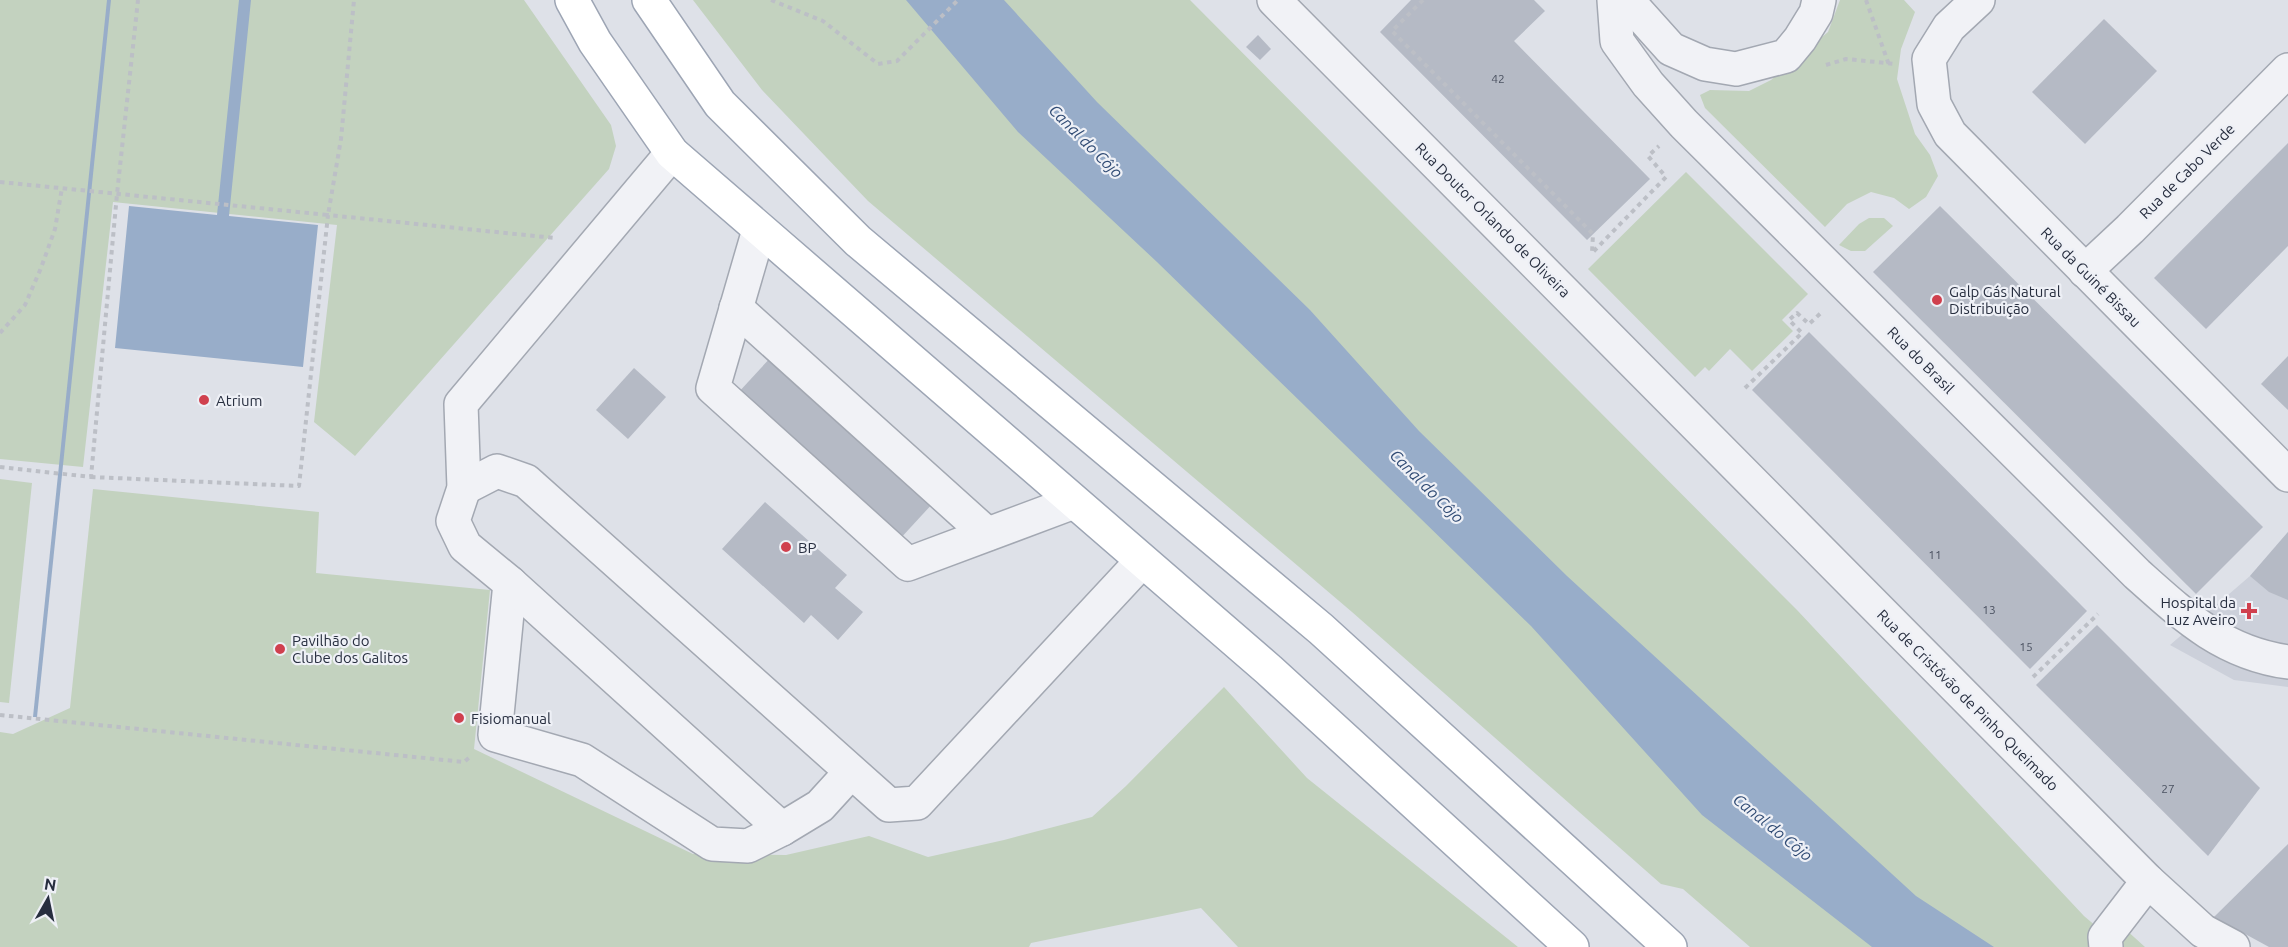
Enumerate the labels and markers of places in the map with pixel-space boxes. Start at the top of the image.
place label: Galp Gás Natural Distribuição [1949,283,2061,317]
marker: Galp Gás Natural Distribuição [1930,293,1944,307]
place label: Atrium [216,392,263,409]
marker: Atrium [197,393,211,407]
place label: BP [798,539,817,556]
marker: BP [779,540,793,554]
place label: Hospital da Luz Aveiro [2160,594,2236,628]
marker: Hospital da Luz Aveiro [2240,602,2258,620]
place label: Pavilhão do Clube dos Galitos [292,632,408,666]
marker: Pavilhão do Clube dos Galitos [273,642,287,656]
place label: Fisiomanual [471,710,551,727]
marker: Fisiomanual [452,711,466,725]

